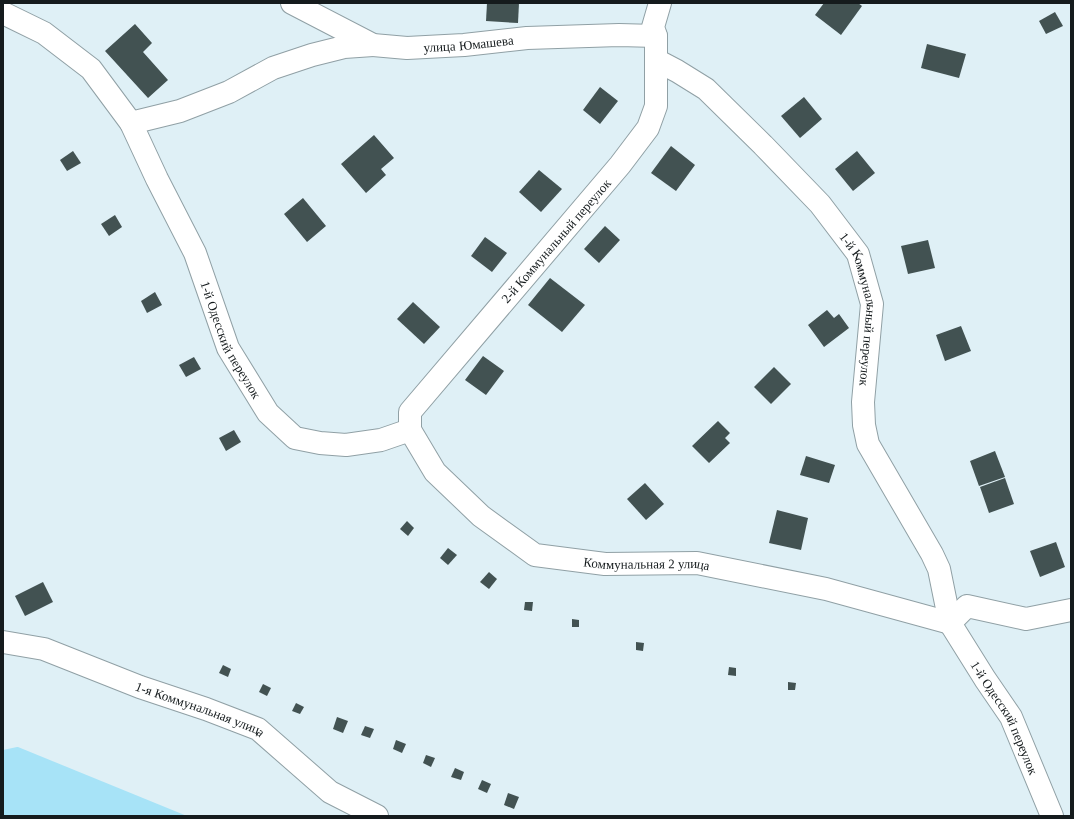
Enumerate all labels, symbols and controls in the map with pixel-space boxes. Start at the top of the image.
street label: улица Юмашева [423,32,514,55]
street label: 2-й Коммунальный переулок [498,175,614,306]
street label: 1-й Коммунальный переулок [837,229,879,387]
street label: 1-й Одесский переулок [198,279,265,401]
street label: Коммунальная 2 улица [583,554,711,573]
street label: 1-й Одесский переулок [968,658,1042,777]
street label: 1-я Коммунальная улица [133,678,269,740]

